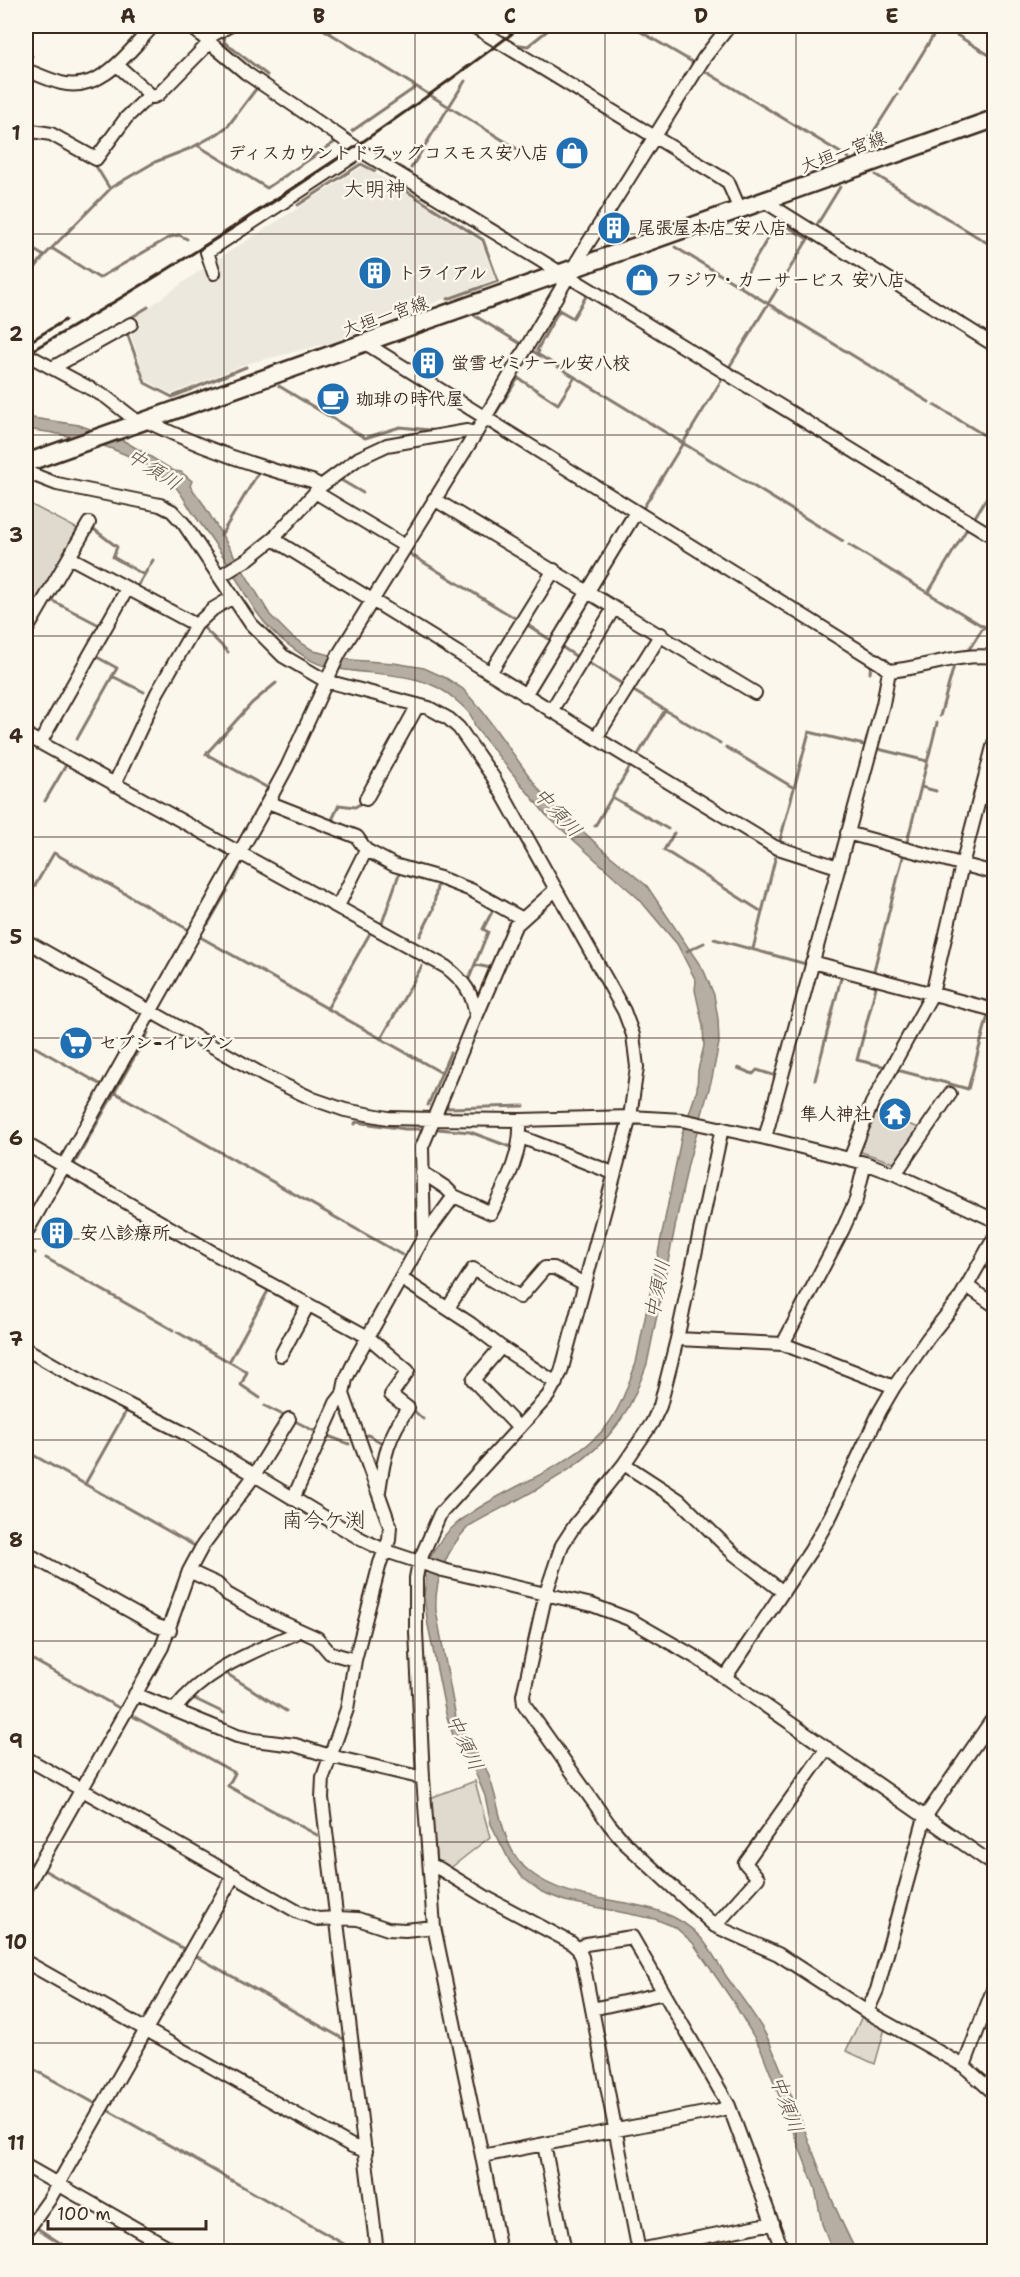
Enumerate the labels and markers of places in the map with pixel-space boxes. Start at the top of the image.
shop icon: ディスカウントドラッグコスモス安八店 [554,135,590,171]
place label: ディスカウントドラッグコスモス安八店 [228,141,549,165]
building icon: 尾張屋本店 安八店 [596,210,632,246]
place label: 尾張屋本店 安八店 [637,216,787,240]
building icon: トライアル [357,255,393,291]
place label: トライアル [398,261,487,285]
shop icon: フジワ・カーサービス 安八店 [624,262,660,298]
place label: フジワ・カーサービス 安八店 [665,268,906,292]
building icon: 蛍雪ゼミナール安八校 [410,345,446,381]
place label: 蛍雪ゼミナール安八校 [451,351,630,375]
cafe icon: 珈琲の時代屋 [315,381,351,417]
place label: 珈琲の時代屋 [356,387,464,411]
supermarket icon: セブン-イレブン [58,1025,94,1061]
place label: セブン-イレブン [99,1031,234,1055]
temple icon: 隼人神社 [877,1096,913,1132]
place label: 隼人神社 [800,1102,872,1126]
building icon: 安八診療所 [39,1215,75,1251]
place label: 安八診療所 [80,1221,170,1245]

